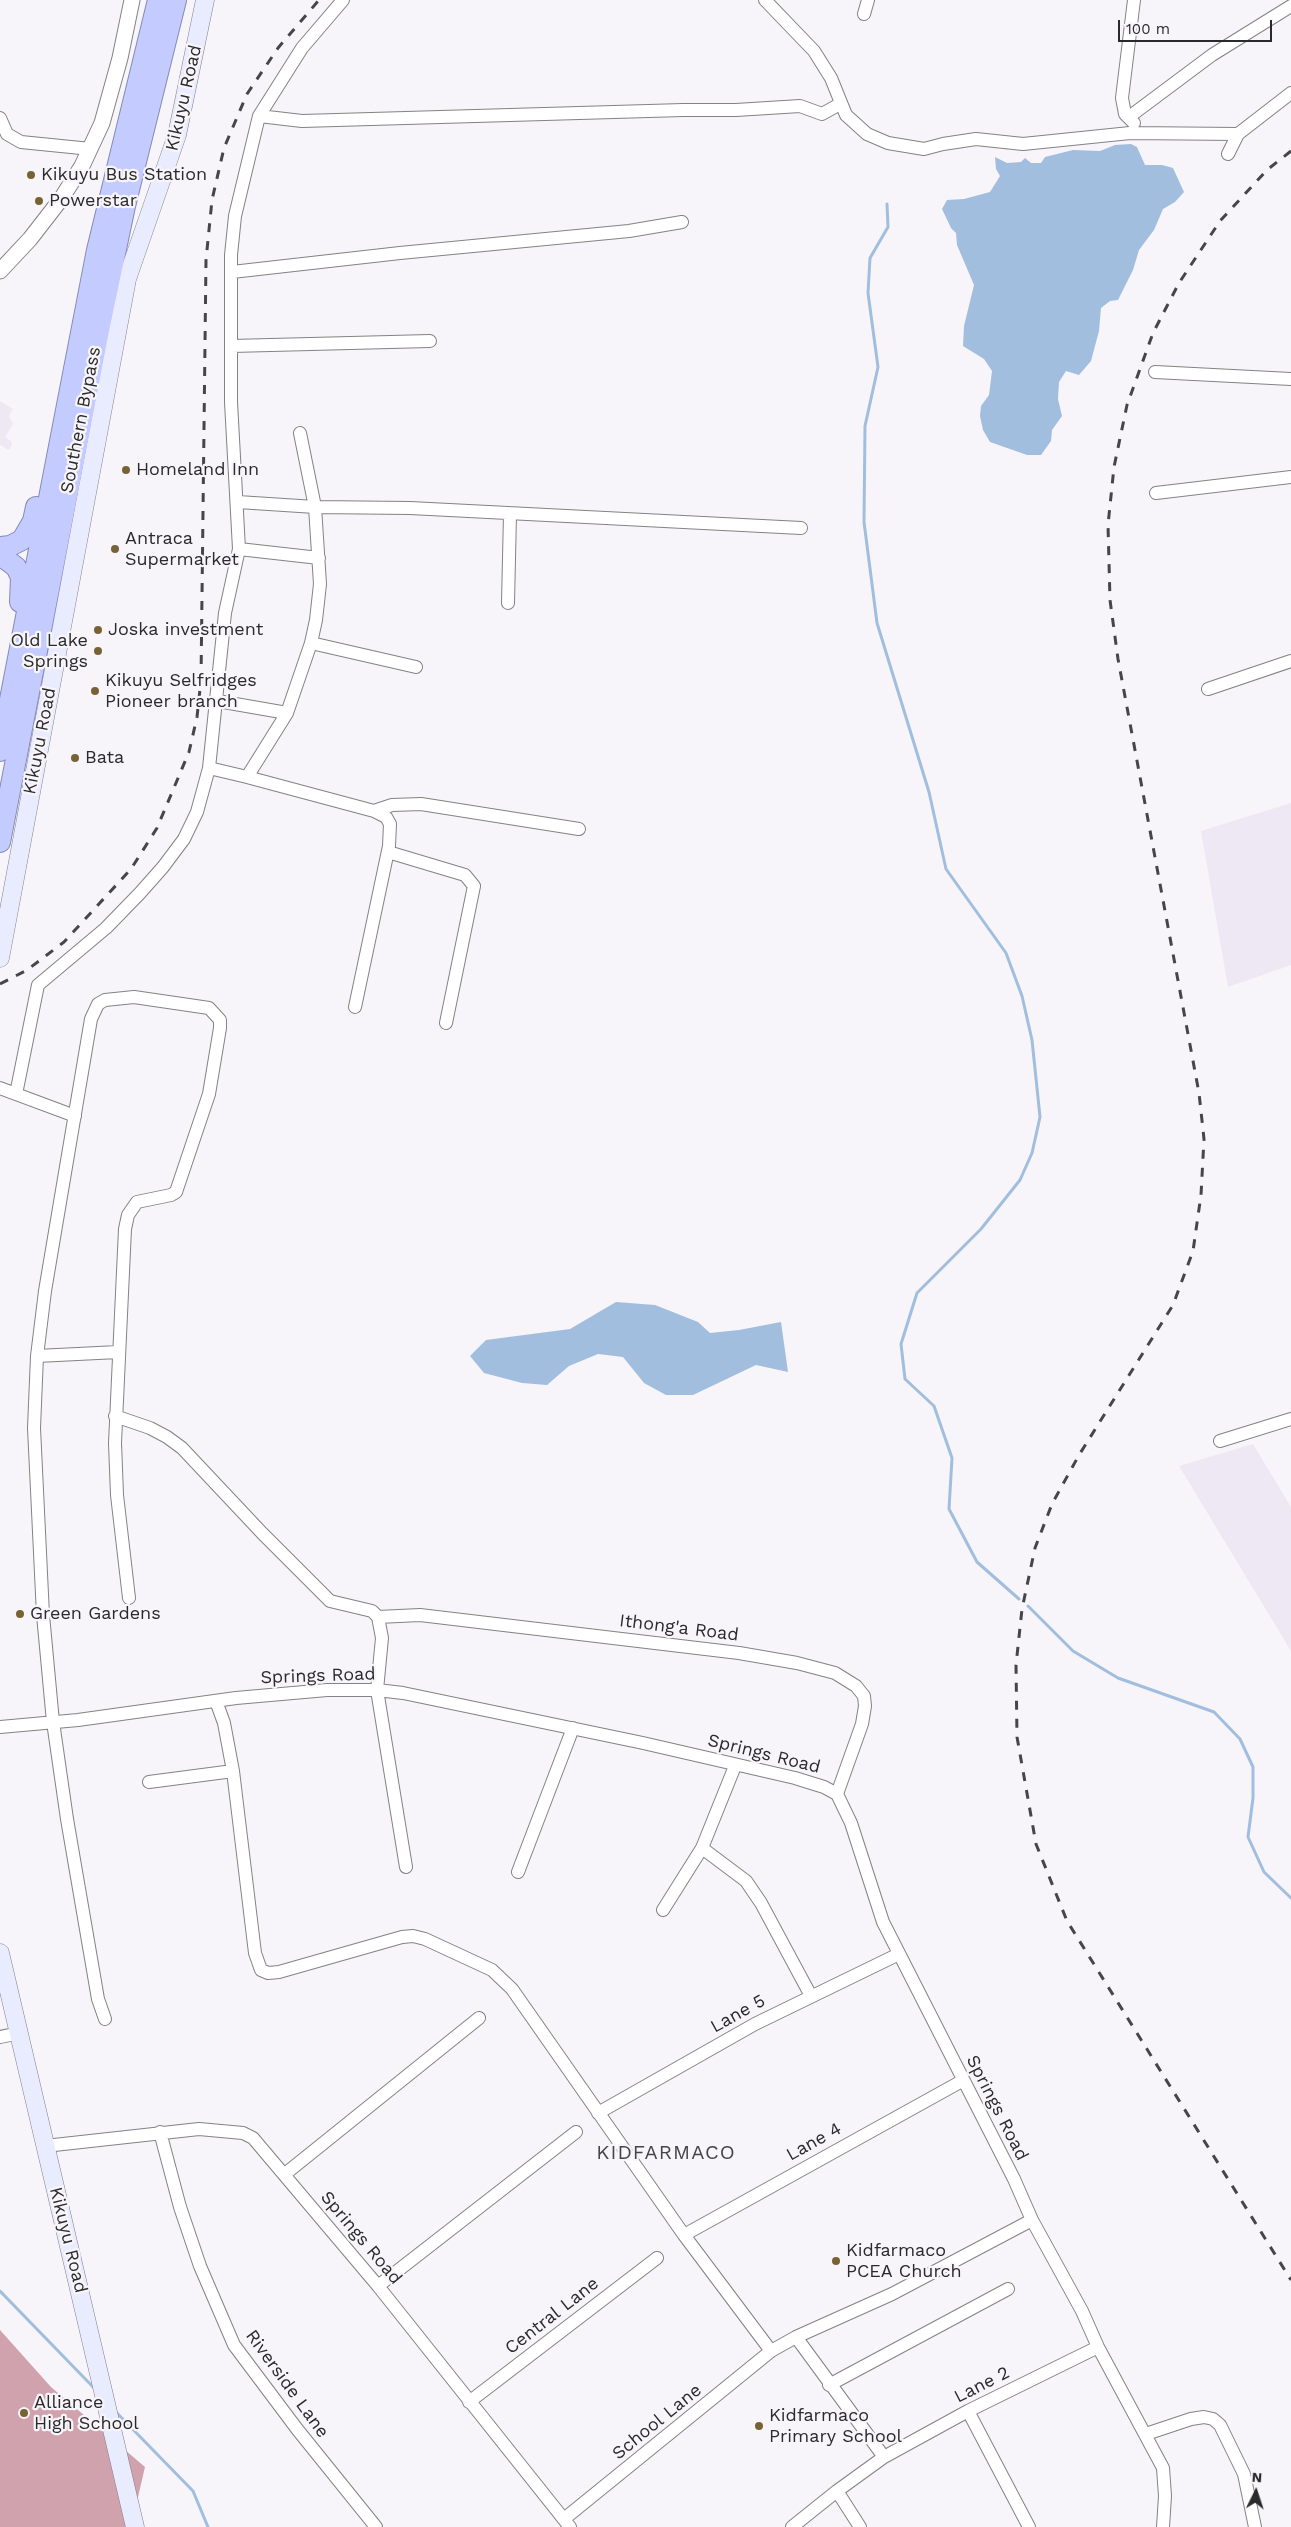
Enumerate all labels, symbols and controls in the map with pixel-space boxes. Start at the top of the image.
scale bar [1121,10,1275,42]
text: 100 m [1126,20,1170,38]
street label: Kikuyu Road [161,43,207,153]
place label: Kikuyu Bus Station [41,164,207,186]
marker: Kikuyu Bus Station [25,169,37,181]
place label: Powerstar [49,190,137,212]
marker: Powerstar [33,195,45,207]
street label: Southern Bypass [56,345,106,495]
place label: Homeland Inn [136,459,259,481]
marker: Homeland Inn [120,464,132,476]
place label: Antraca Supermarket [125,528,239,570]
marker: Antraca Supermarket [109,543,121,555]
place label: Joska investment [108,619,263,641]
marker: Joska investment [92,624,104,636]
place label: Old Lake Springs [10,630,88,672]
marker: Old Lake Springs [92,645,104,657]
place label: Kikuyu Selfridges Pioneer branch [105,670,257,712]
marker: Kikuyu Selfridges Pioneer branch [89,685,101,697]
street label: Kikuyu Road [19,686,61,796]
place label: Bata [85,747,124,769]
marker: Bata [69,752,81,764]
place label: Green Gardens [30,1603,161,1625]
marker: Green Gardens [14,1608,26,1620]
street label: Ithong'a Road [618,1610,740,1646]
street label: Springs Road [260,1663,376,1689]
street label: Springs Road [706,1730,822,1778]
street label: Lane 5 [707,1990,769,2038]
street label: Springs Road [961,2052,1033,2164]
street label: Lane 4 [783,2118,845,2166]
district label: KIDFARMACO [595,2141,737,2165]
street label: Kikuyu Road [44,2185,92,2295]
street label: Springs Road [316,2187,406,2289]
place label: Kidfarmaco PCEA Church [846,2240,962,2282]
marker: Kidfarmaco PCEA Church [830,2255,842,2267]
street label: Central Lane [501,2273,603,2359]
street label: Riverside Lane [241,2326,333,2442]
street label: Lane 2 [951,2362,1013,2408]
street label: School Lane [608,2379,706,2465]
place label: Alliance High School [34,2392,139,2434]
place label: Kidfarmaco Primary School [769,2405,902,2448]
marker: Alliance High School [18,2407,30,2419]
marker: Kidfarmaco Primary School [753,2420,765,2432]
north arrow [1231,2467,1281,2517]
text: N [1251,2469,1263,2485]

